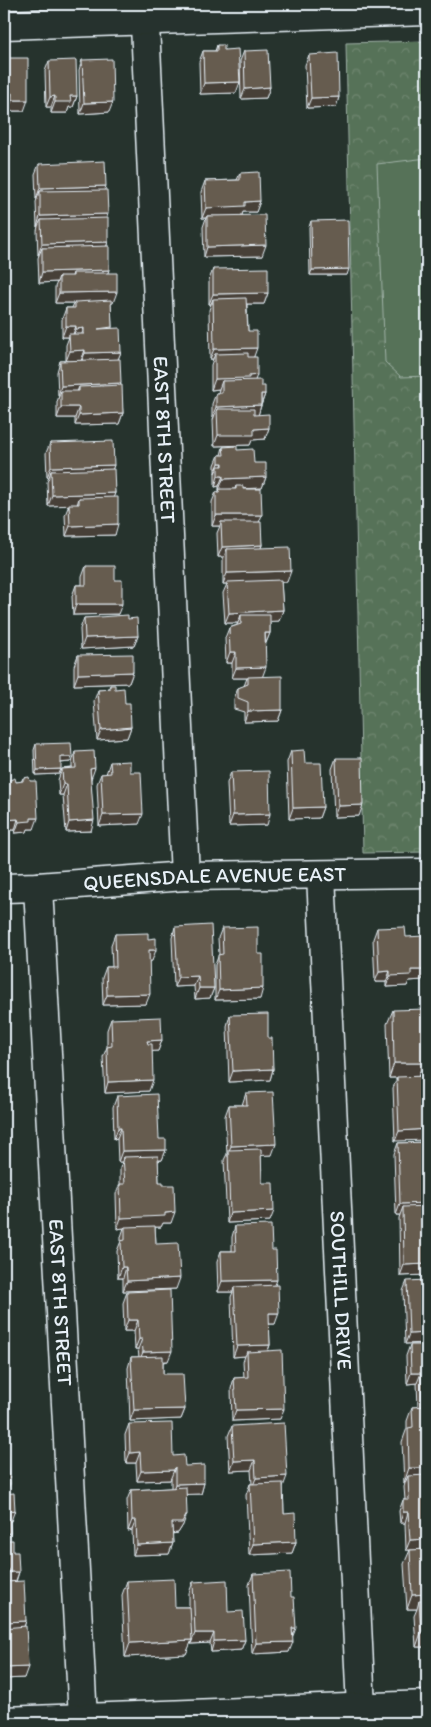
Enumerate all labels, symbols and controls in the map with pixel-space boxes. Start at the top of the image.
street label: EAST 8TH STREET [149,355,181,524]
street label: QUEENSDALE AVENUE EAST [82,861,347,896]
street label: SOUTHILL DRIVE [325,1210,358,1371]
street label: EAST 8TH STREET [44,1218,78,1387]

